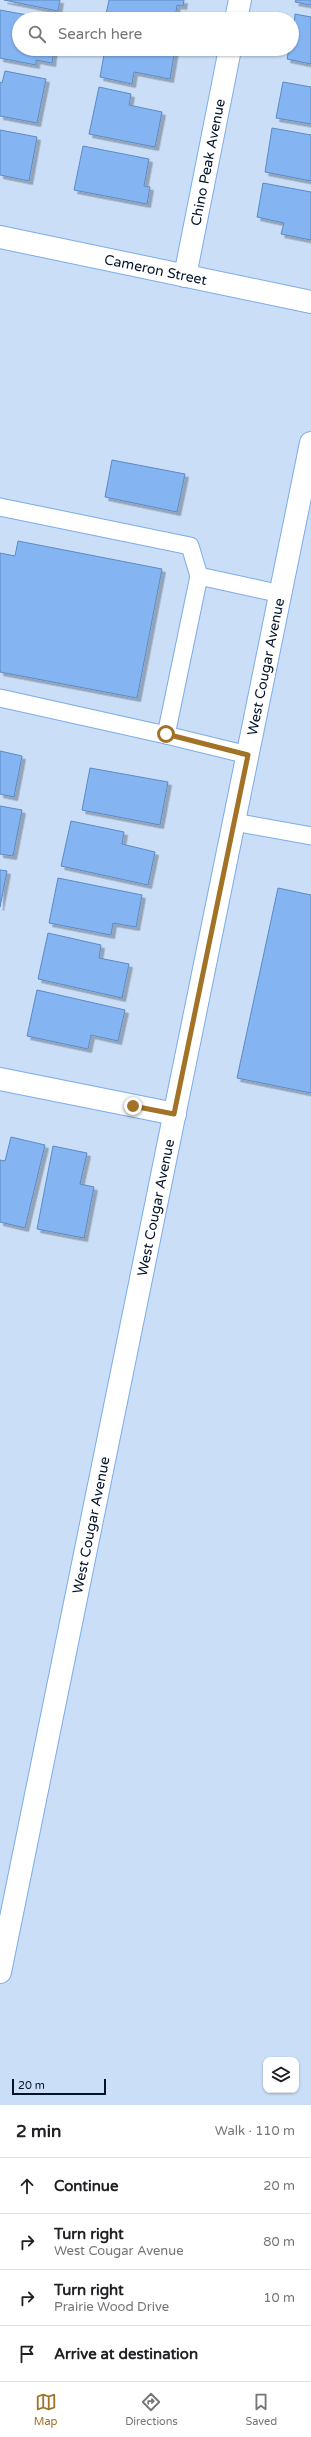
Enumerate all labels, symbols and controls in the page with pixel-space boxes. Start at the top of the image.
search box [12,12,299,56]
icon: search [26,23,48,45]
text: Search here [58,25,142,43]
street label: Chino Peak Avenue [187,97,229,227]
street label: Cameron Street [103,251,209,289]
street label: West Cougar Avenue [244,597,288,737]
route start [157,725,175,743]
route end [124,1097,142,1115]
street label: West Cougar Avenue [134,1138,178,1278]
street label: West Cougar Avenue [69,1455,114,1595]
map controls [263,2057,299,2093]
button: layers [263,2057,299,2093]
scale bar [12,2077,106,2096]
text: 20 m [18,2079,45,2092]
text: 2 min [16,2121,61,2142]
text: Walk · 110 m [215,2123,295,2139]
icon: ahead [16,2175,38,2197]
text: Continue [54,2177,118,2195]
text: 20 m [263,2178,295,2194]
text: Turn right [54,2225,124,2243]
icon: right [16,2231,38,2253]
text: 80 m [263,2234,295,2250]
text: West Cougar Avenue [54,2243,184,2259]
text: Turn right [54,2281,124,2299]
icon: right [16,2287,38,2309]
text: 10 m [263,2290,295,2306]
text: Prairie Wood Drive [54,2299,169,2315]
icon: arrive [16,2343,38,2365]
text: Arrive at destination [54,2345,198,2363]
tab: Map [34,2391,58,2428]
tab: Directions [125,2391,178,2428]
tab: Saved [245,2391,277,2428]

